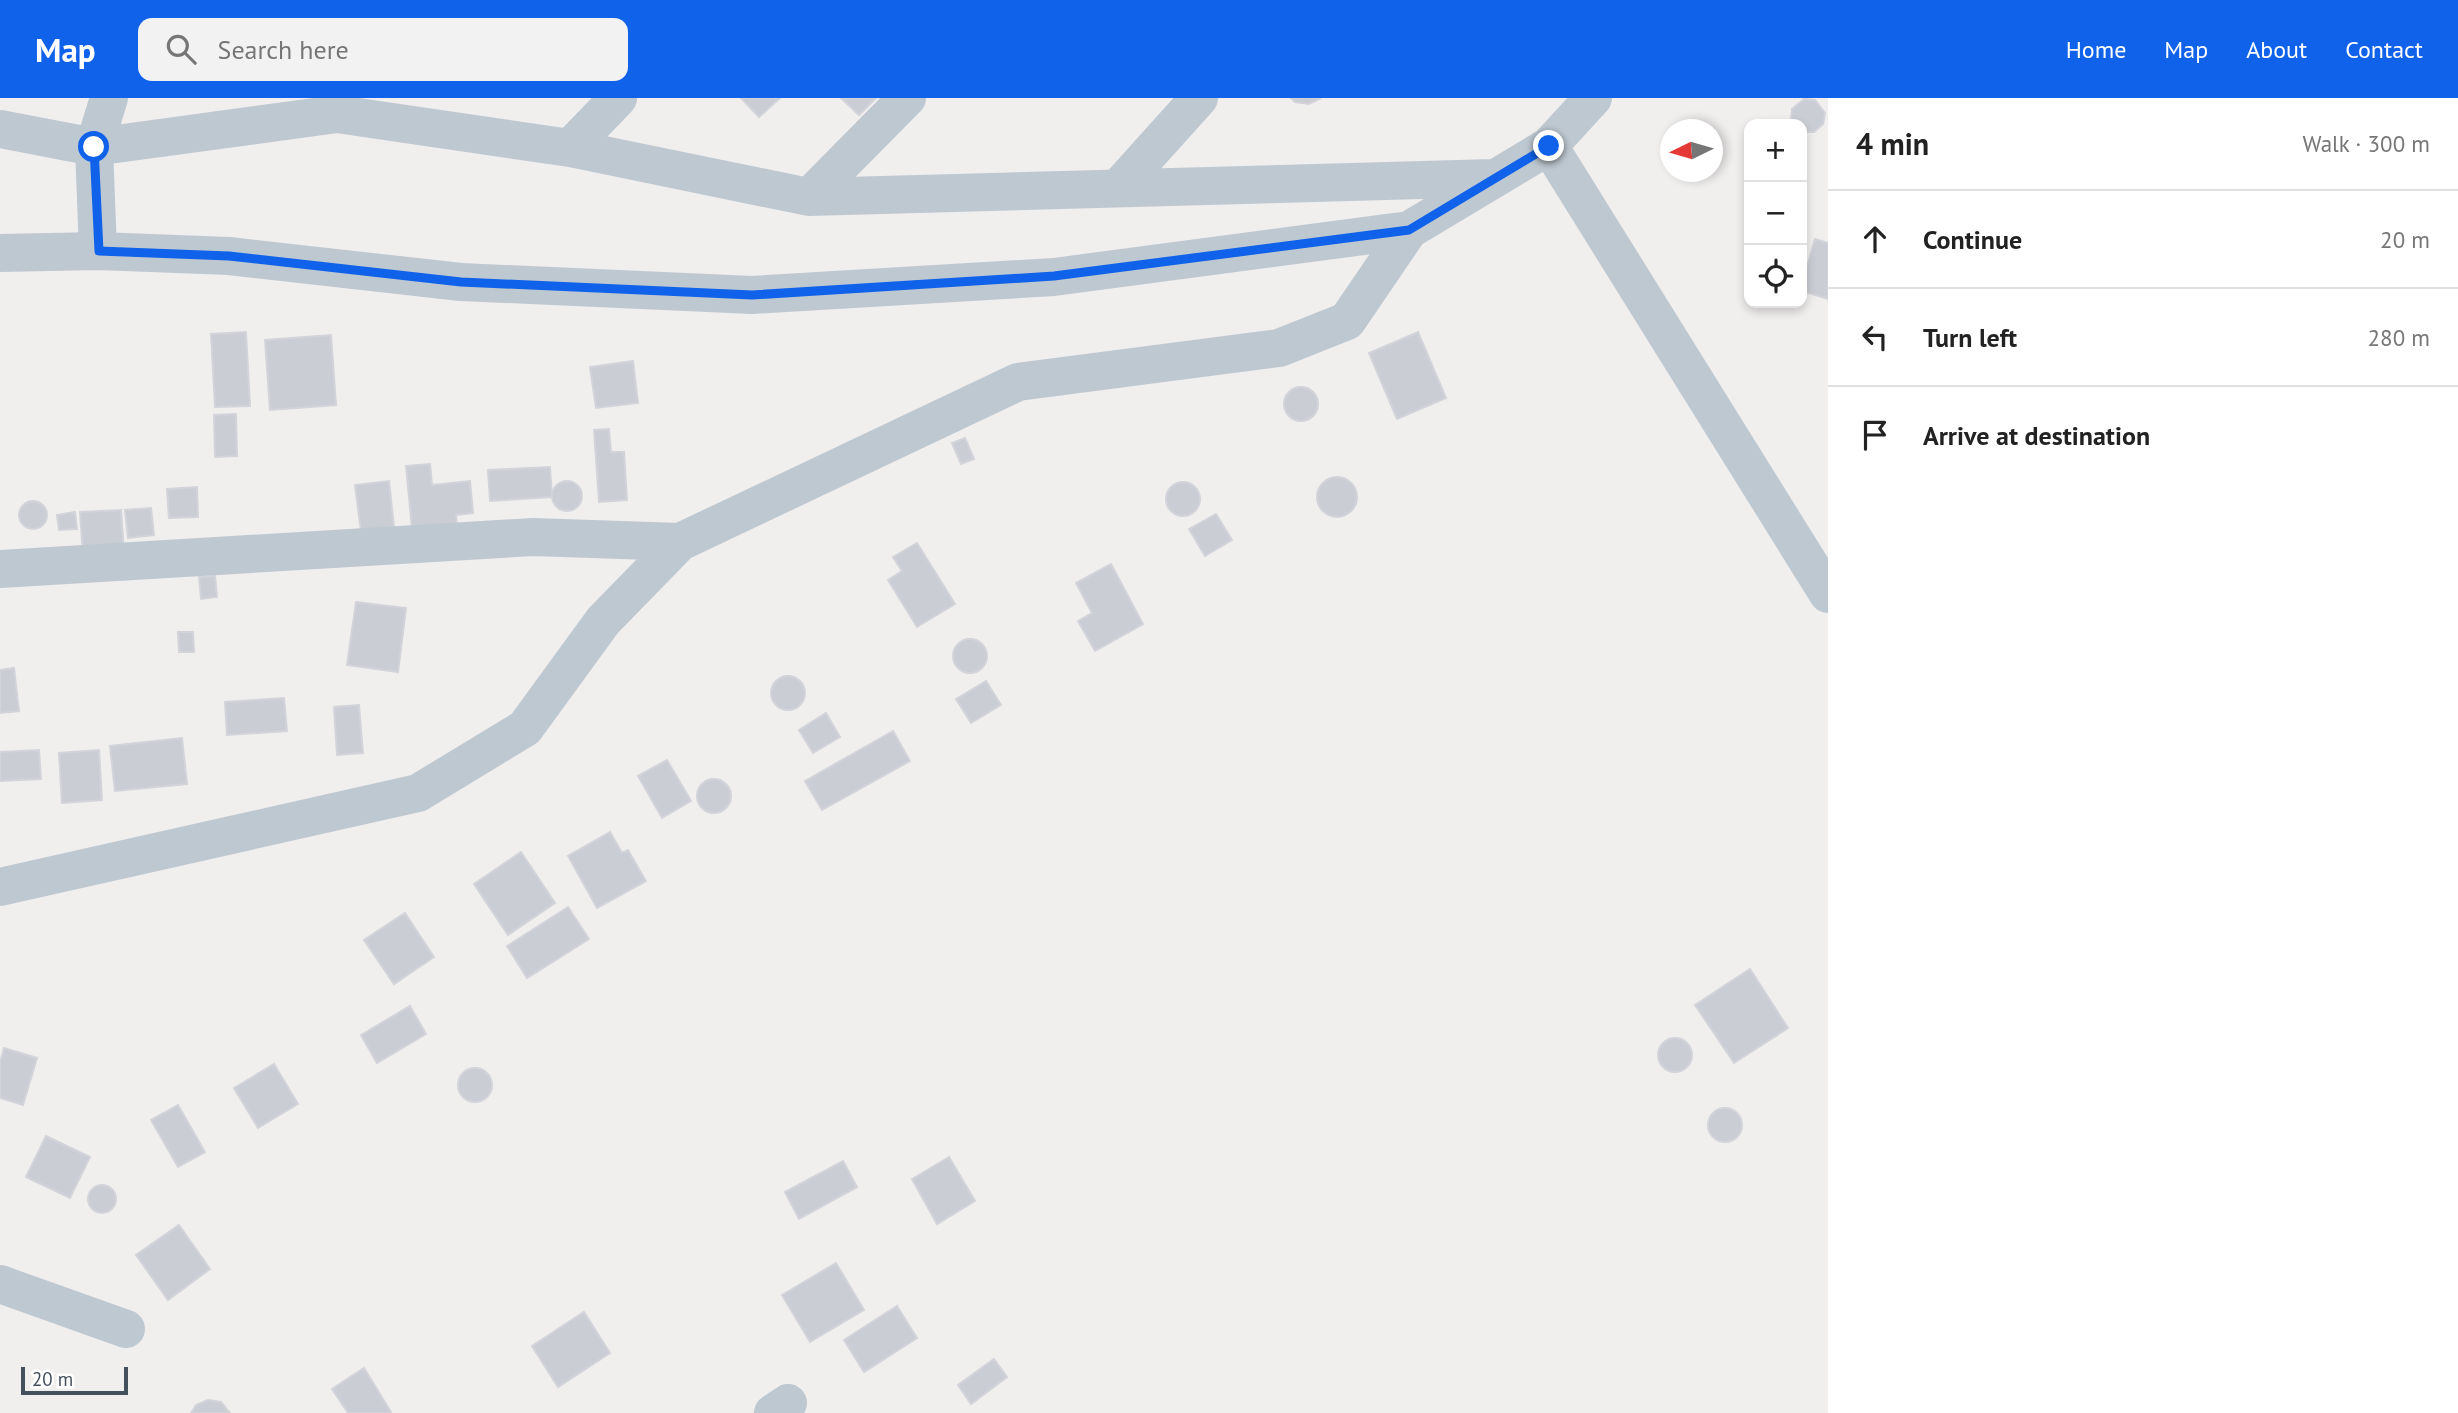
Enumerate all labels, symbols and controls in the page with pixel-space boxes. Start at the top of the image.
search box [138,18,628,81]
text: Map [35,28,96,71]
icon: search [162,30,200,68]
text: Search here [218,33,349,66]
text: Home [2066,34,2126,65]
text: Map [2164,34,2208,65]
text: About [2246,34,2307,65]
text: Contact [2345,34,2423,65]
north arrow [1660,119,1723,182]
map controls [1744,119,1807,308]
button: + [1744,119,1807,182]
text: 4 min [1856,124,1929,163]
text: Walk · 300 m [2303,129,2430,158]
route end [1533,130,1564,161]
route start [78,131,109,162]
button: − [1744,182,1807,245]
icon: ahead [1856,220,1894,258]
text: Continue [1923,223,2022,256]
text: 20 m [2380,225,2430,254]
button: locate [1744,245,1807,308]
icon: left [1856,318,1894,356]
text: Turn left [1923,321,2017,354]
text: 280 m [2368,323,2430,352]
icon: arrive [1856,416,1894,454]
text: Arrive at destination [1923,419,2150,452]
scale bar [21,1364,128,1396]
text: 20 m [32,1367,73,1391]

